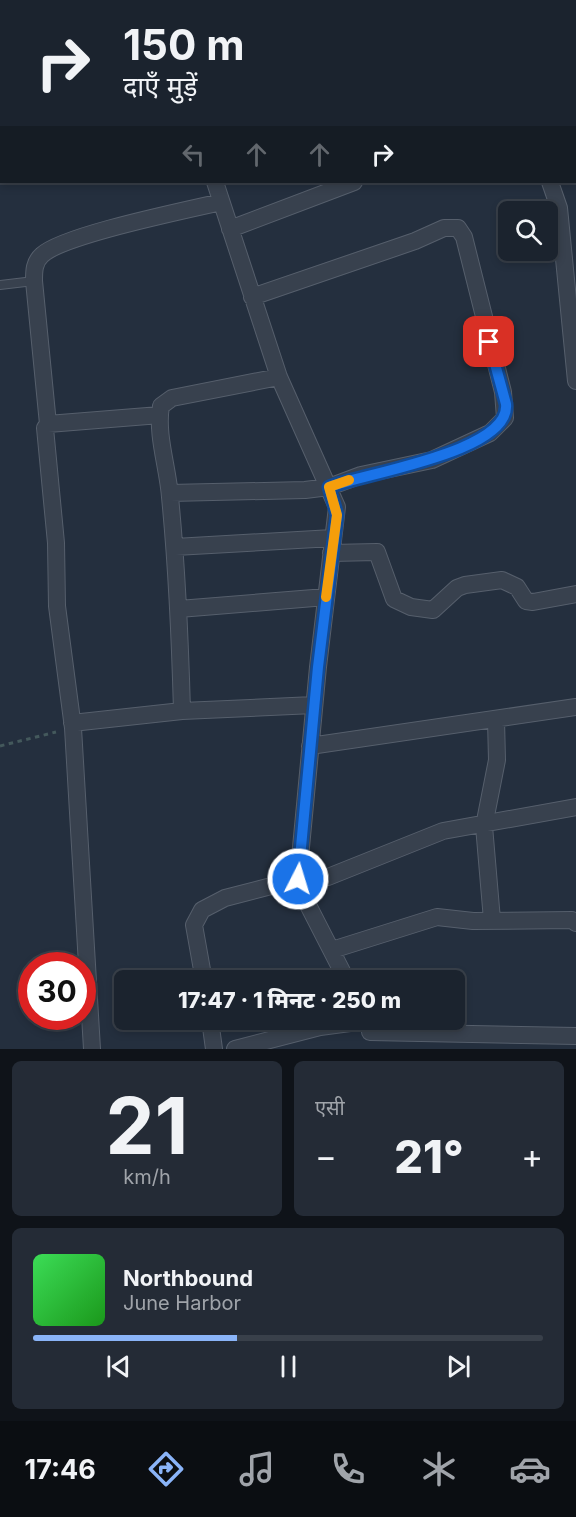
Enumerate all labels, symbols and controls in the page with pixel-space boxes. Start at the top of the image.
text: 150 m [123,19,245,70]
icon: right [24,24,102,102]
text: दाएँ मुड़ें [123,70,197,103]
icon: left [177,138,210,171]
icon: ahead [240,138,273,171]
icon: ahead [303,138,336,171]
icon: right [366,138,399,171]
map controls [498,201,558,261]
button: search [498,201,558,261]
pin [463,316,514,367]
icon: arrive [472,325,505,358]
position arrow [266,847,330,911]
speed limit sign: 30 [18,952,96,1030]
text: 17:47 · 1 मिनट · 250 m [178,987,401,1013]
text: 21 [106,1078,188,1173]
text: एसी [315,1096,345,1120]
text: 21° [394,1129,464,1184]
text: − [315,1136,337,1176]
text: + [521,1136,543,1176]
text: km/h [123,1165,171,1189]
text: Northbound [123,1265,253,1291]
text: June Harbor [123,1291,241,1315]
icon: previous [102,1350,135,1383]
icon: pause [272,1350,305,1383]
icon: next [442,1350,475,1383]
icon: directions [145,1448,187,1490]
icon: music [236,1448,278,1490]
icon: phone [327,1448,369,1490]
icon: climate [418,1448,460,1490]
icon: car [509,1448,551,1490]
text: 17:46 [25,1453,96,1486]

